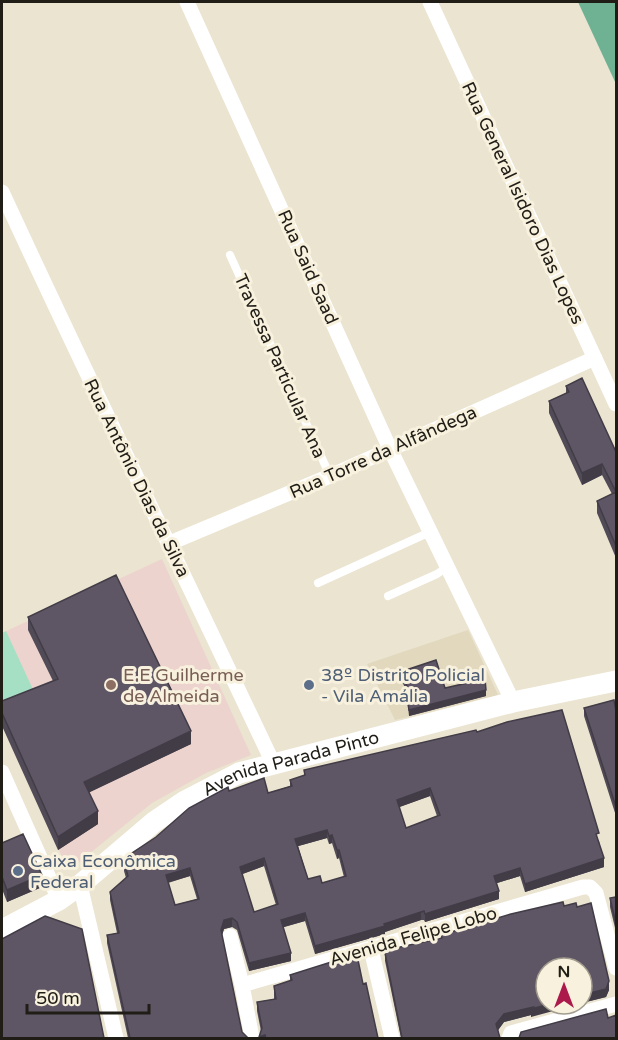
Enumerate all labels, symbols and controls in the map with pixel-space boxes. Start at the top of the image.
street label: Rua General Isidoro Dias Lopes [457,78,589,328]
street label: Rua Said Saad [273,206,343,328]
street label: Travessa Particular Ana [229,270,331,462]
street label: Rua Antônio Dias da Silva [79,375,195,581]
street label: Rua Torre da Alfândega [286,401,480,503]
place label: E.E Guilherme de Almeida [123,664,244,707]
place label: 38º Distrito Policial - Vila Amália [321,664,485,707]
marker: E.E Guilherme de Almeida [104,678,118,692]
marker: 38º Distrito Policial - Vila Amália [302,678,316,692]
street label: Avenida Parada Pinto [199,726,381,801]
place label: Caixa Econômica Federal [30,850,176,893]
marker: Caixa Econômica Federal [11,864,25,878]
street label: Avenida Felipe Lobo [327,902,499,970]
north arrow [534,956,594,1016]
text: N [558,962,570,982]
scale bar [27,977,148,1015]
text: 50 m [36,987,80,1009]

